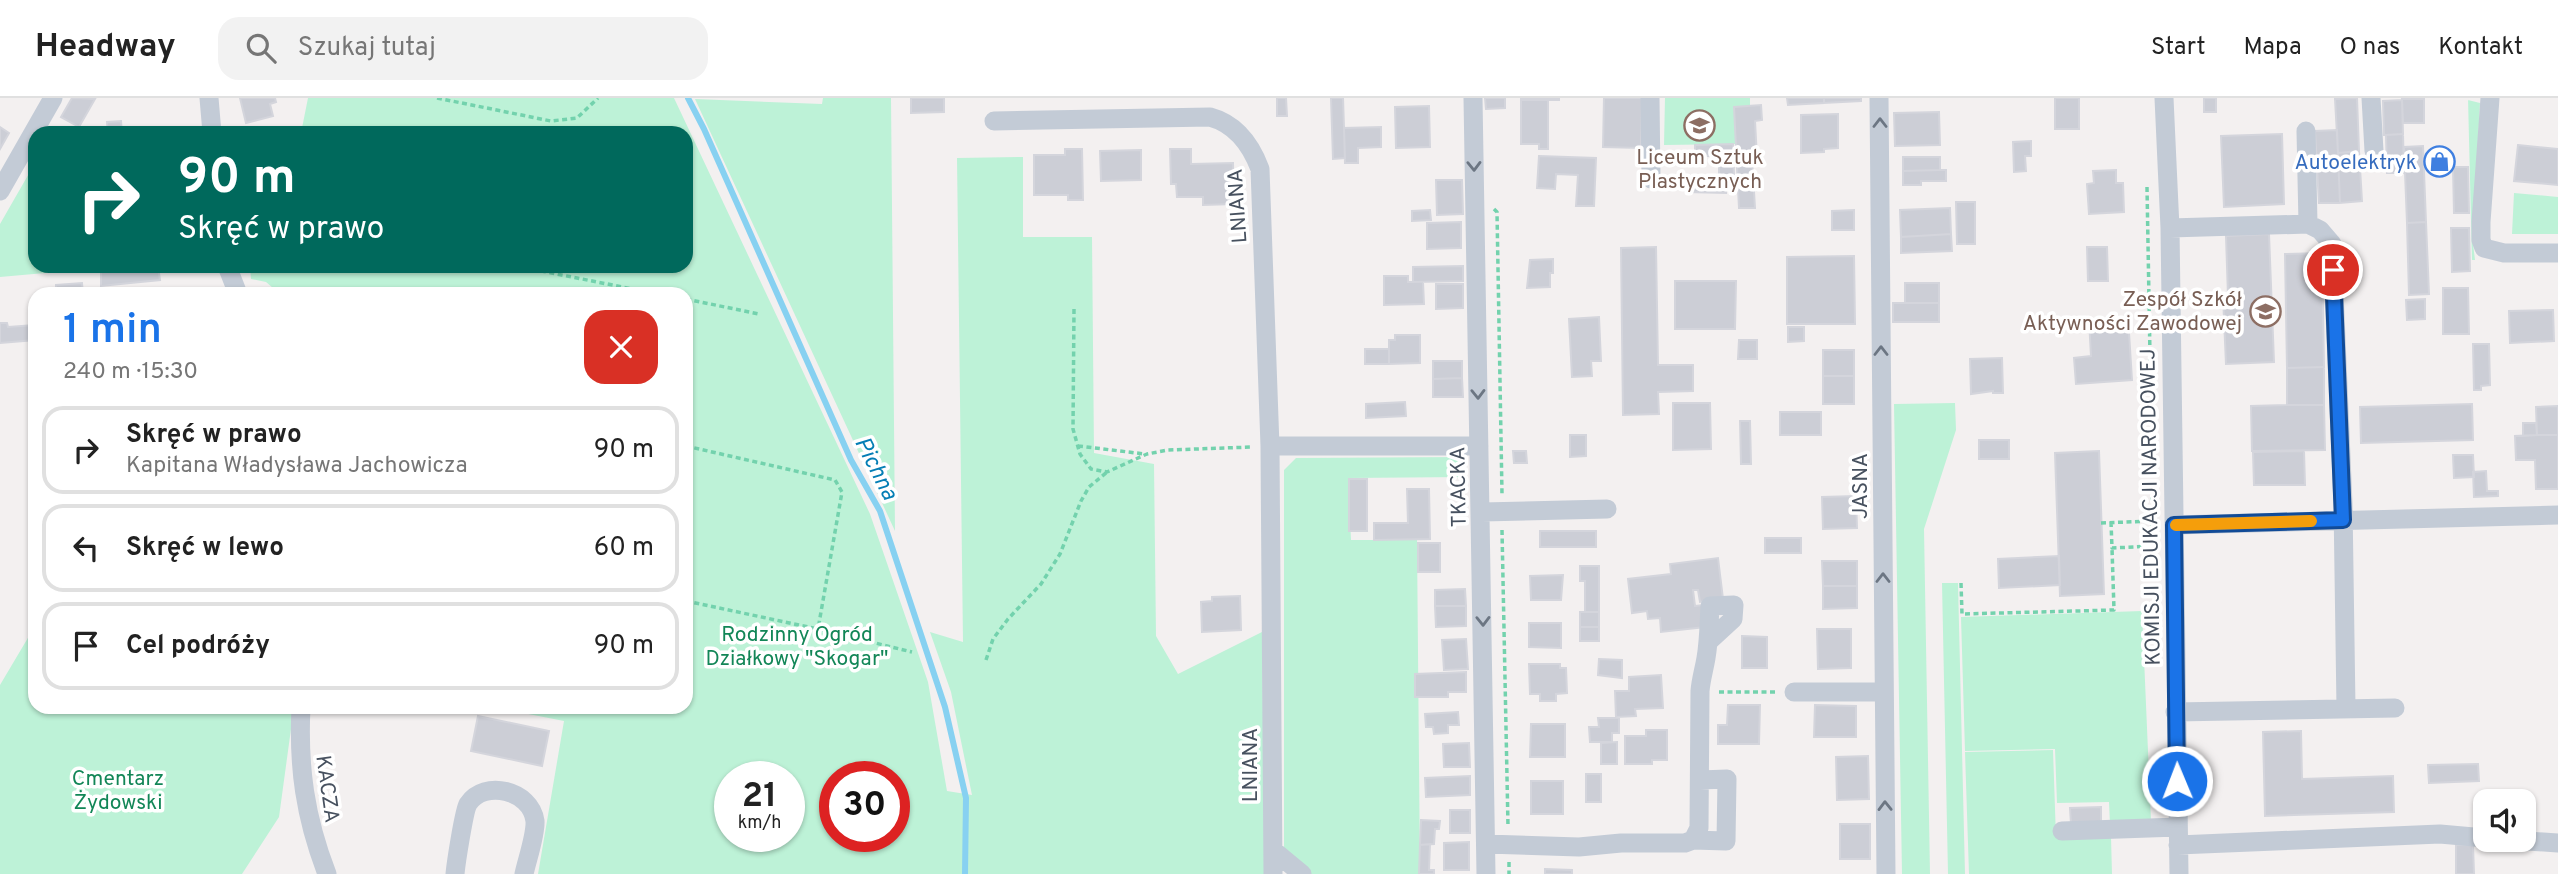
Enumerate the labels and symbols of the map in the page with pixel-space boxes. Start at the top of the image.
school or university icon: Liceum Sztuk Plastycznych [1683,108,1717,142]
one-way arrow [1872,118,1887,129]
place label: Liceum Sztuk Plastycznych [1636,145,1764,196]
shop icon: Autoelektryk [2423,145,2457,179]
place label: Autoelektryk [2294,150,2417,177]
one-way arrow [1466,161,1481,172]
street label: LNIANA [1222,168,1255,244]
pin [2303,240,2363,300]
place label: Zespół Szkół Aktywności Zawodowej [2023,287,2242,338]
school or university icon: Zespół Szkół Aktywności Zawodowej [2248,294,2282,328]
one-way arrow [1873,345,1889,356]
street label: KOMISJI EDUKACJI NARODOWEJ [2135,348,2168,666]
one-way arrow [1471,388,1486,399]
water label: Pichna [847,433,903,506]
street label: TKACKA [1445,446,1474,528]
street label: JASNA [1848,453,1875,519]
one-way arrow [1875,573,1891,583]
one-way arrow [1475,616,1491,627]
park label: Rodzinny Ogród Działkowy "Skogar" [705,622,889,673]
street label: LNIANA [1238,728,1265,802]
position arrow [2140,744,2214,818]
street label: KACZA [308,754,345,825]
speed limit sign: 30 [819,761,910,852]
park label: Cmentarz Żydowski [72,766,164,817]
one-way arrow [1877,800,1893,811]

